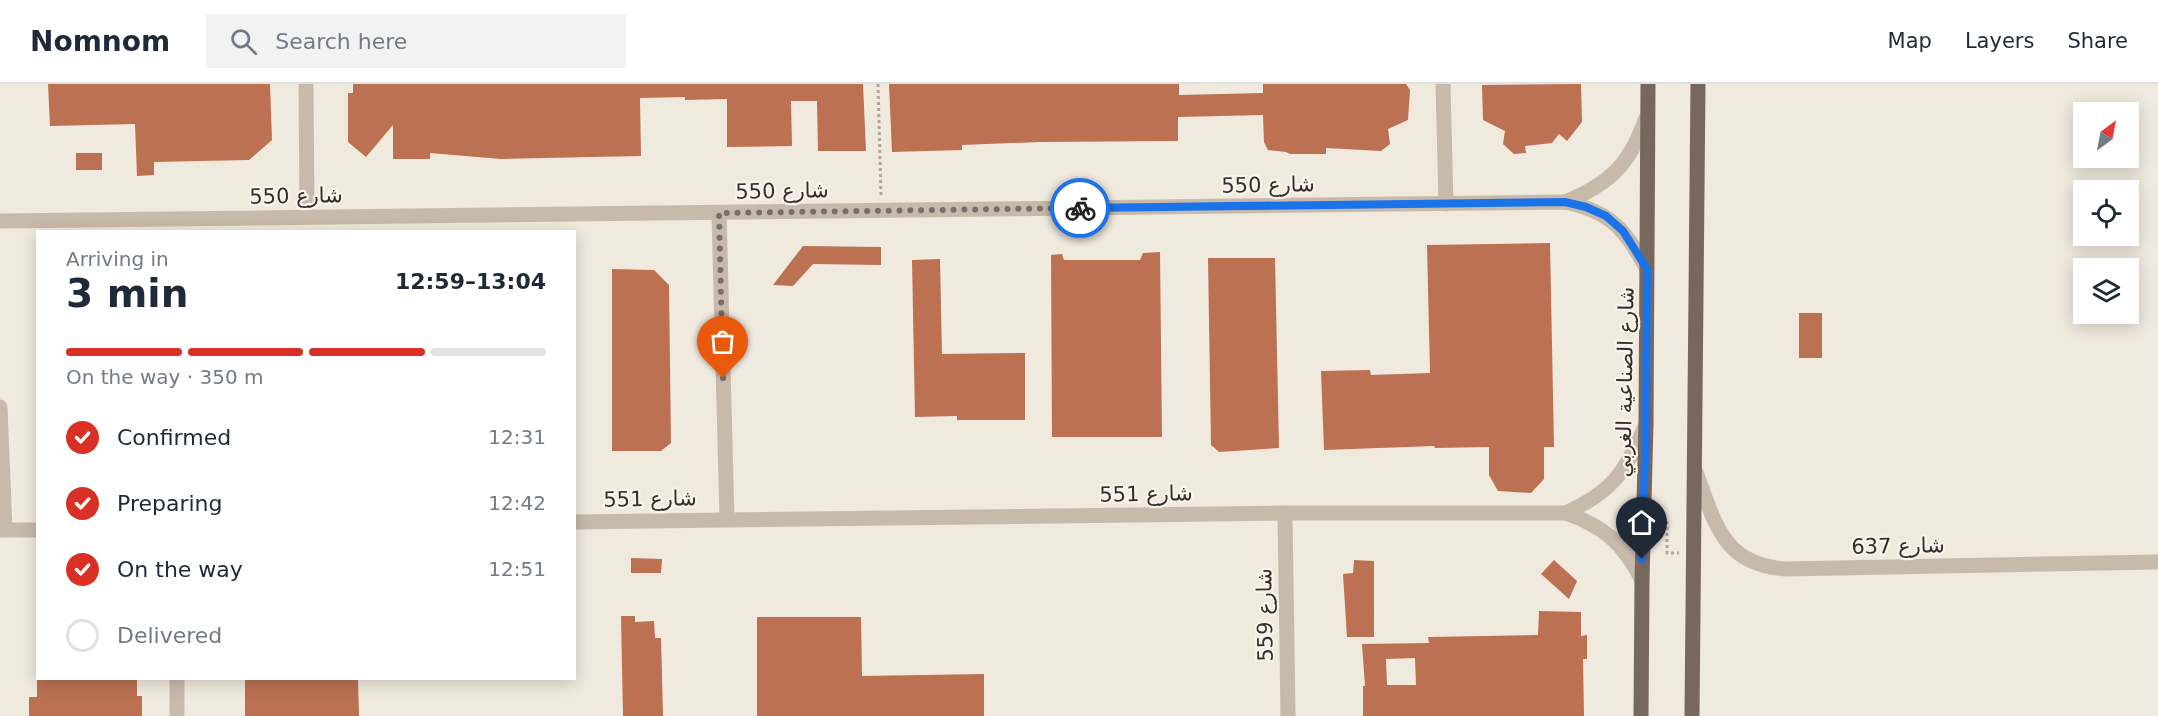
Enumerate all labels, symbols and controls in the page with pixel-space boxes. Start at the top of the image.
search box [206,14,626,68]
text: Nomnom [30,25,170,58]
icon: search [227,25,260,58]
text: Search here [275,29,407,54]
text: Map [1888,29,1932,53]
text: Layers [1965,29,2034,53]
text: Share [2067,29,2128,53]
north arrow [2073,102,2139,168]
map controls [2073,102,2139,324]
street label: شارع 550 [1221,172,1315,198]
street label: شارع 550 [735,178,829,204]
courier [1050,178,1110,238]
button: locate [2073,180,2139,246]
street label: شارع 550 [249,183,343,209]
icon: bike [1064,192,1097,225]
text: Arriving in [66,247,169,271]
button: layers [2073,258,2139,324]
text: 12:59–13:04 [395,269,546,294]
text: 3 min [66,271,188,316]
street label: شارع الصناعية الغربي [1611,286,1639,478]
pin [697,316,748,378]
icon: bag [706,325,739,358]
text: On the way · 350 m [66,365,264,389]
icon: check [66,421,99,454]
text: Confirmed [117,425,231,450]
text: 12:31 [488,425,546,449]
street label: شارع 551 [1099,481,1193,507]
street label: شارع 551 [603,486,697,512]
icon: check [66,487,99,520]
text: Preparing [117,491,223,516]
text: 12:42 [488,491,546,515]
pin [1616,497,1667,559]
icon: home [1625,506,1658,539]
street label: شارع 637 [1851,533,1945,559]
icon: check [66,553,99,586]
text: On the way [117,557,243,582]
text: 12:51 [488,557,546,581]
street label: شارع 559 [1252,568,1278,662]
text: Delivered [117,623,222,648]

